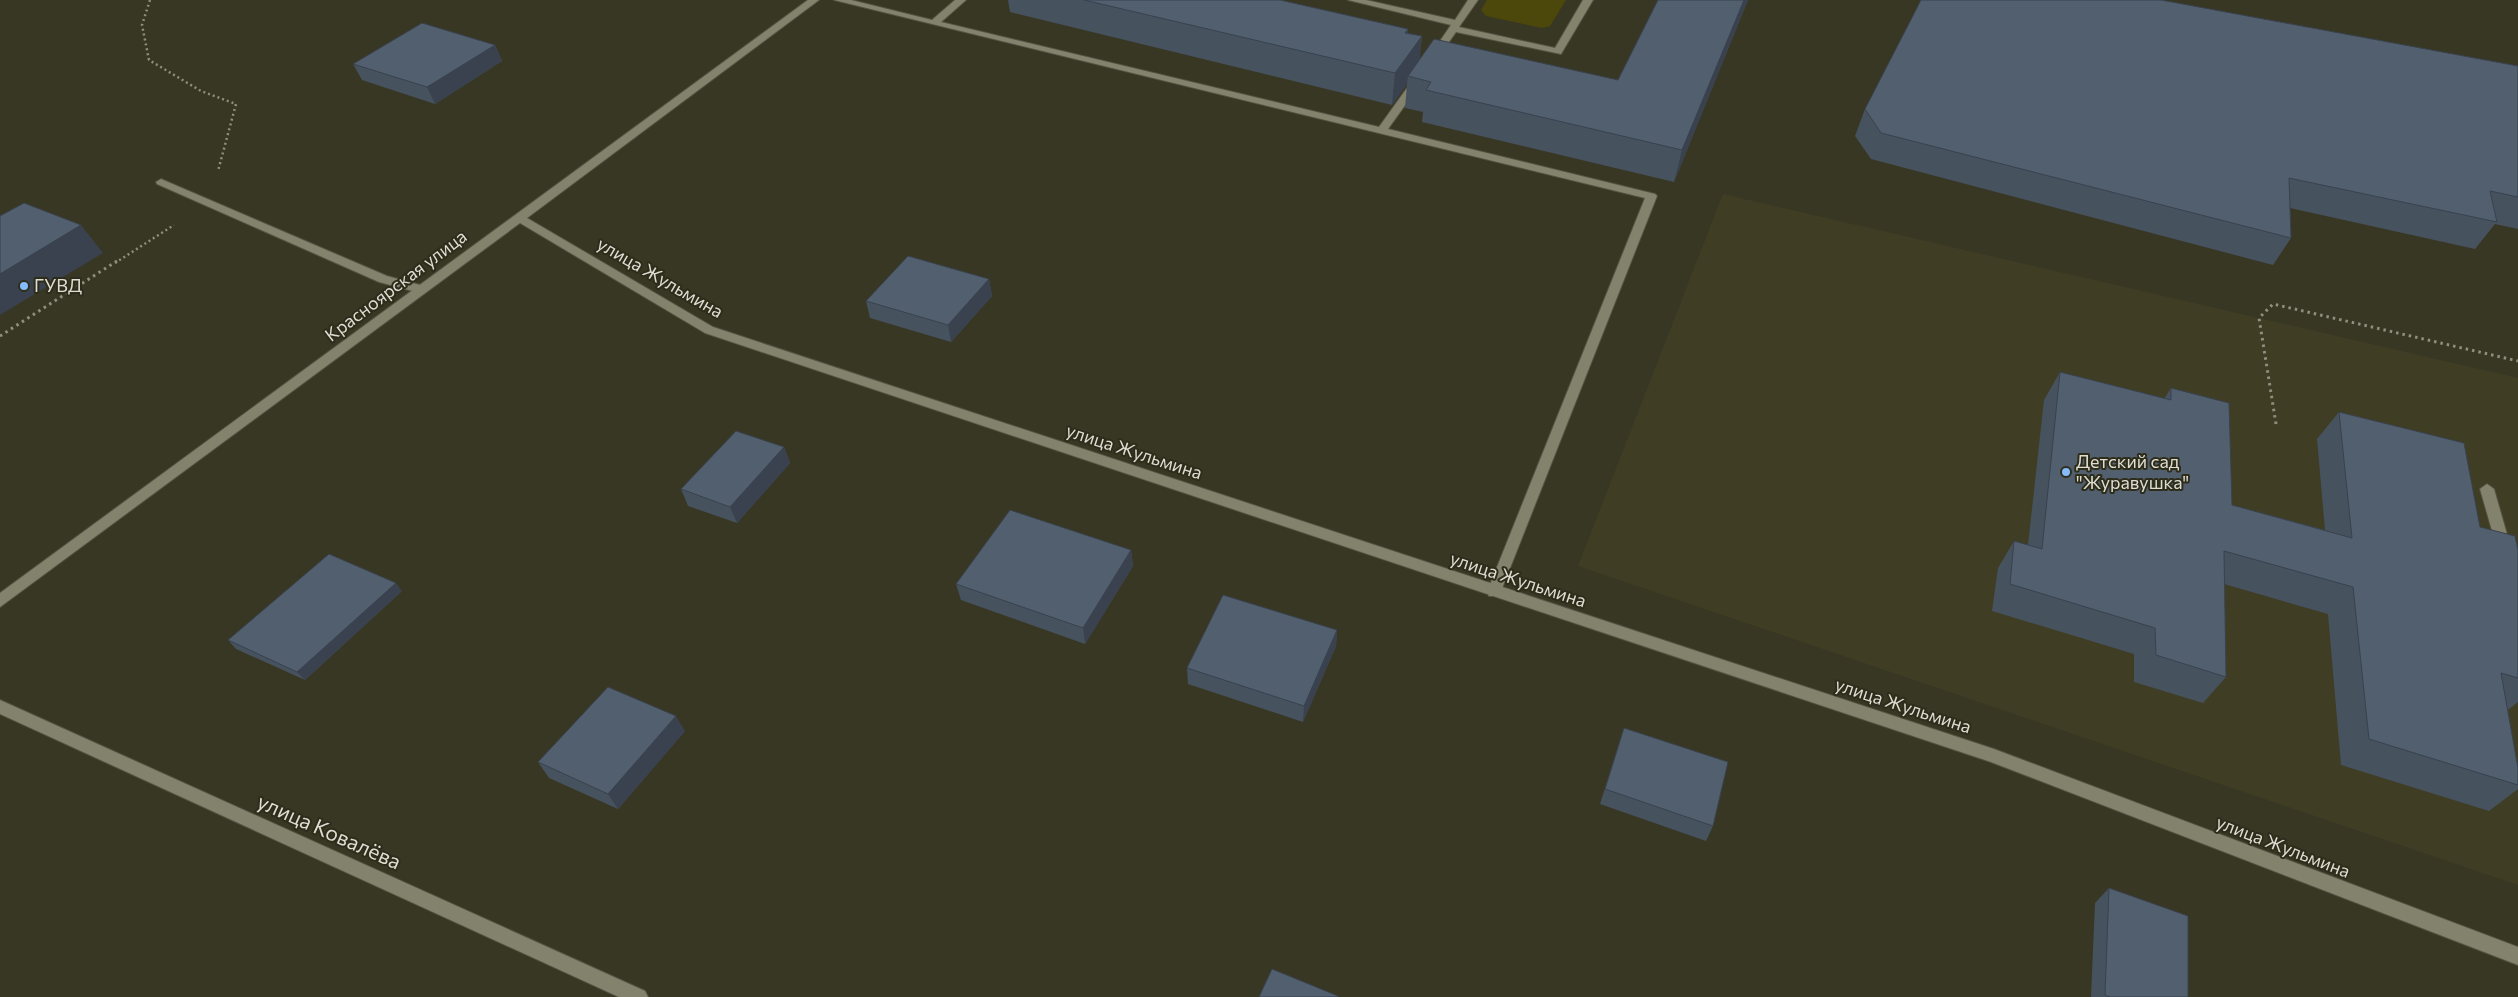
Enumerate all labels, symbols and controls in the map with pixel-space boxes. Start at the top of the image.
street label: Красноярская улица [320,225,471,346]
street label: улица Жульмина [594,232,727,322]
place label: ГУВД [34,274,82,296]
marker: ГУВД [18,280,30,292]
street label: улица Жульмина [1064,419,1205,483]
place label: Детский сад "Журавушка" [2076,450,2189,493]
marker: Детский сад "Журавушка" [2060,466,2072,478]
street label: улица Жульмина [1448,547,1589,611]
street label: улица Жульмина [1833,673,1974,737]
street label: улица Ковалёва [254,788,405,873]
street label: улица Жульмина [2213,810,2353,882]

